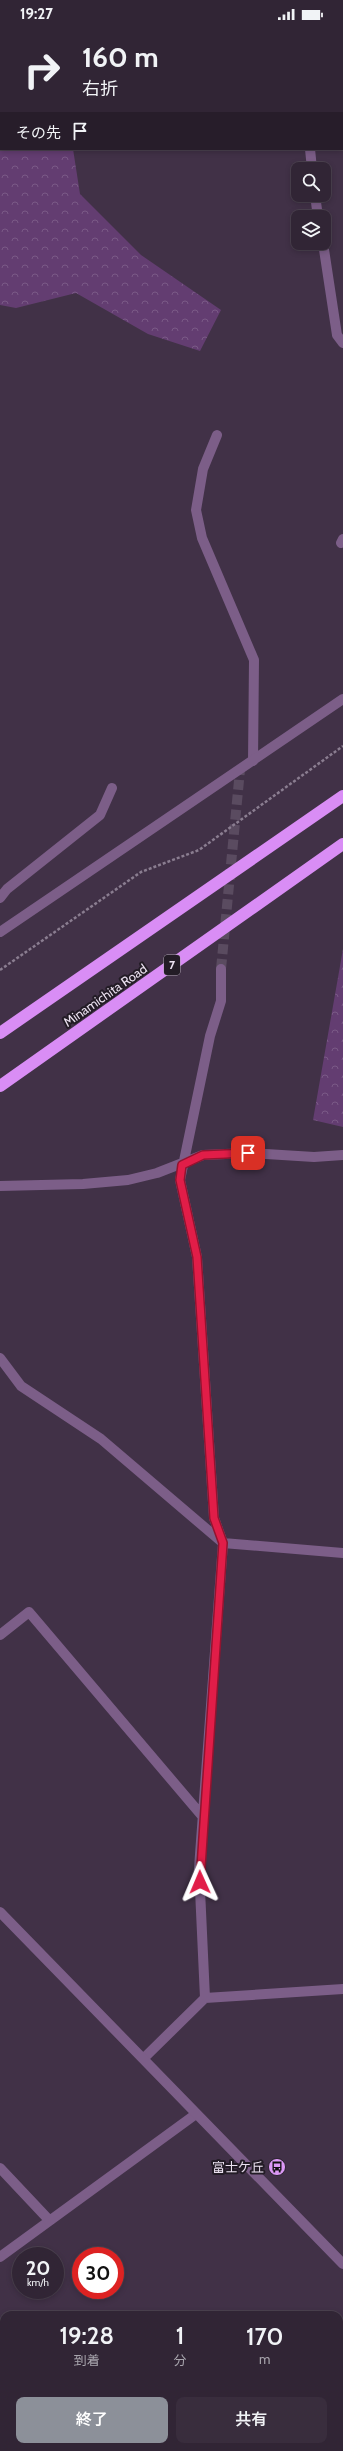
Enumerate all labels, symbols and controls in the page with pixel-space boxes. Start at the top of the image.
text: 19:27 [20,5,53,23]
text: 160 m [82,40,158,74]
icon: right [16,44,68,96]
text: 右折 [82,78,118,100]
icon: arrive [69,120,91,142]
text: その先 [16,124,61,142]
map controls [291,162,331,250]
button: search [291,162,331,202]
button: layers [291,210,331,250]
road number: 7 [164,955,180,975]
street label: Minamichita Road [60,960,150,1030]
pin [231,1136,265,1170]
icon: arrive [237,1142,259,1164]
position arrow [179,1861,221,1903]
bus stop icon: 富士ケ丘 [267,2157,287,2177]
place label: 富士ケ丘 [212,2159,264,2175]
speed limit sign: 30 [72,2247,124,2299]
text: 20 [26,2256,50,2280]
text: km/h [27,2276,49,2289]
text: 19:28 [60,2321,114,2350]
text: 1 [176,2321,184,2350]
text: 170 [246,2322,283,2351]
text: m [259,2351,270,2367]
text: 到着 [74,2352,100,2368]
text: 分 [174,2352,187,2368]
button: 終了 [16,2397,168,2443]
button: 共有 [176,2397,327,2443]

